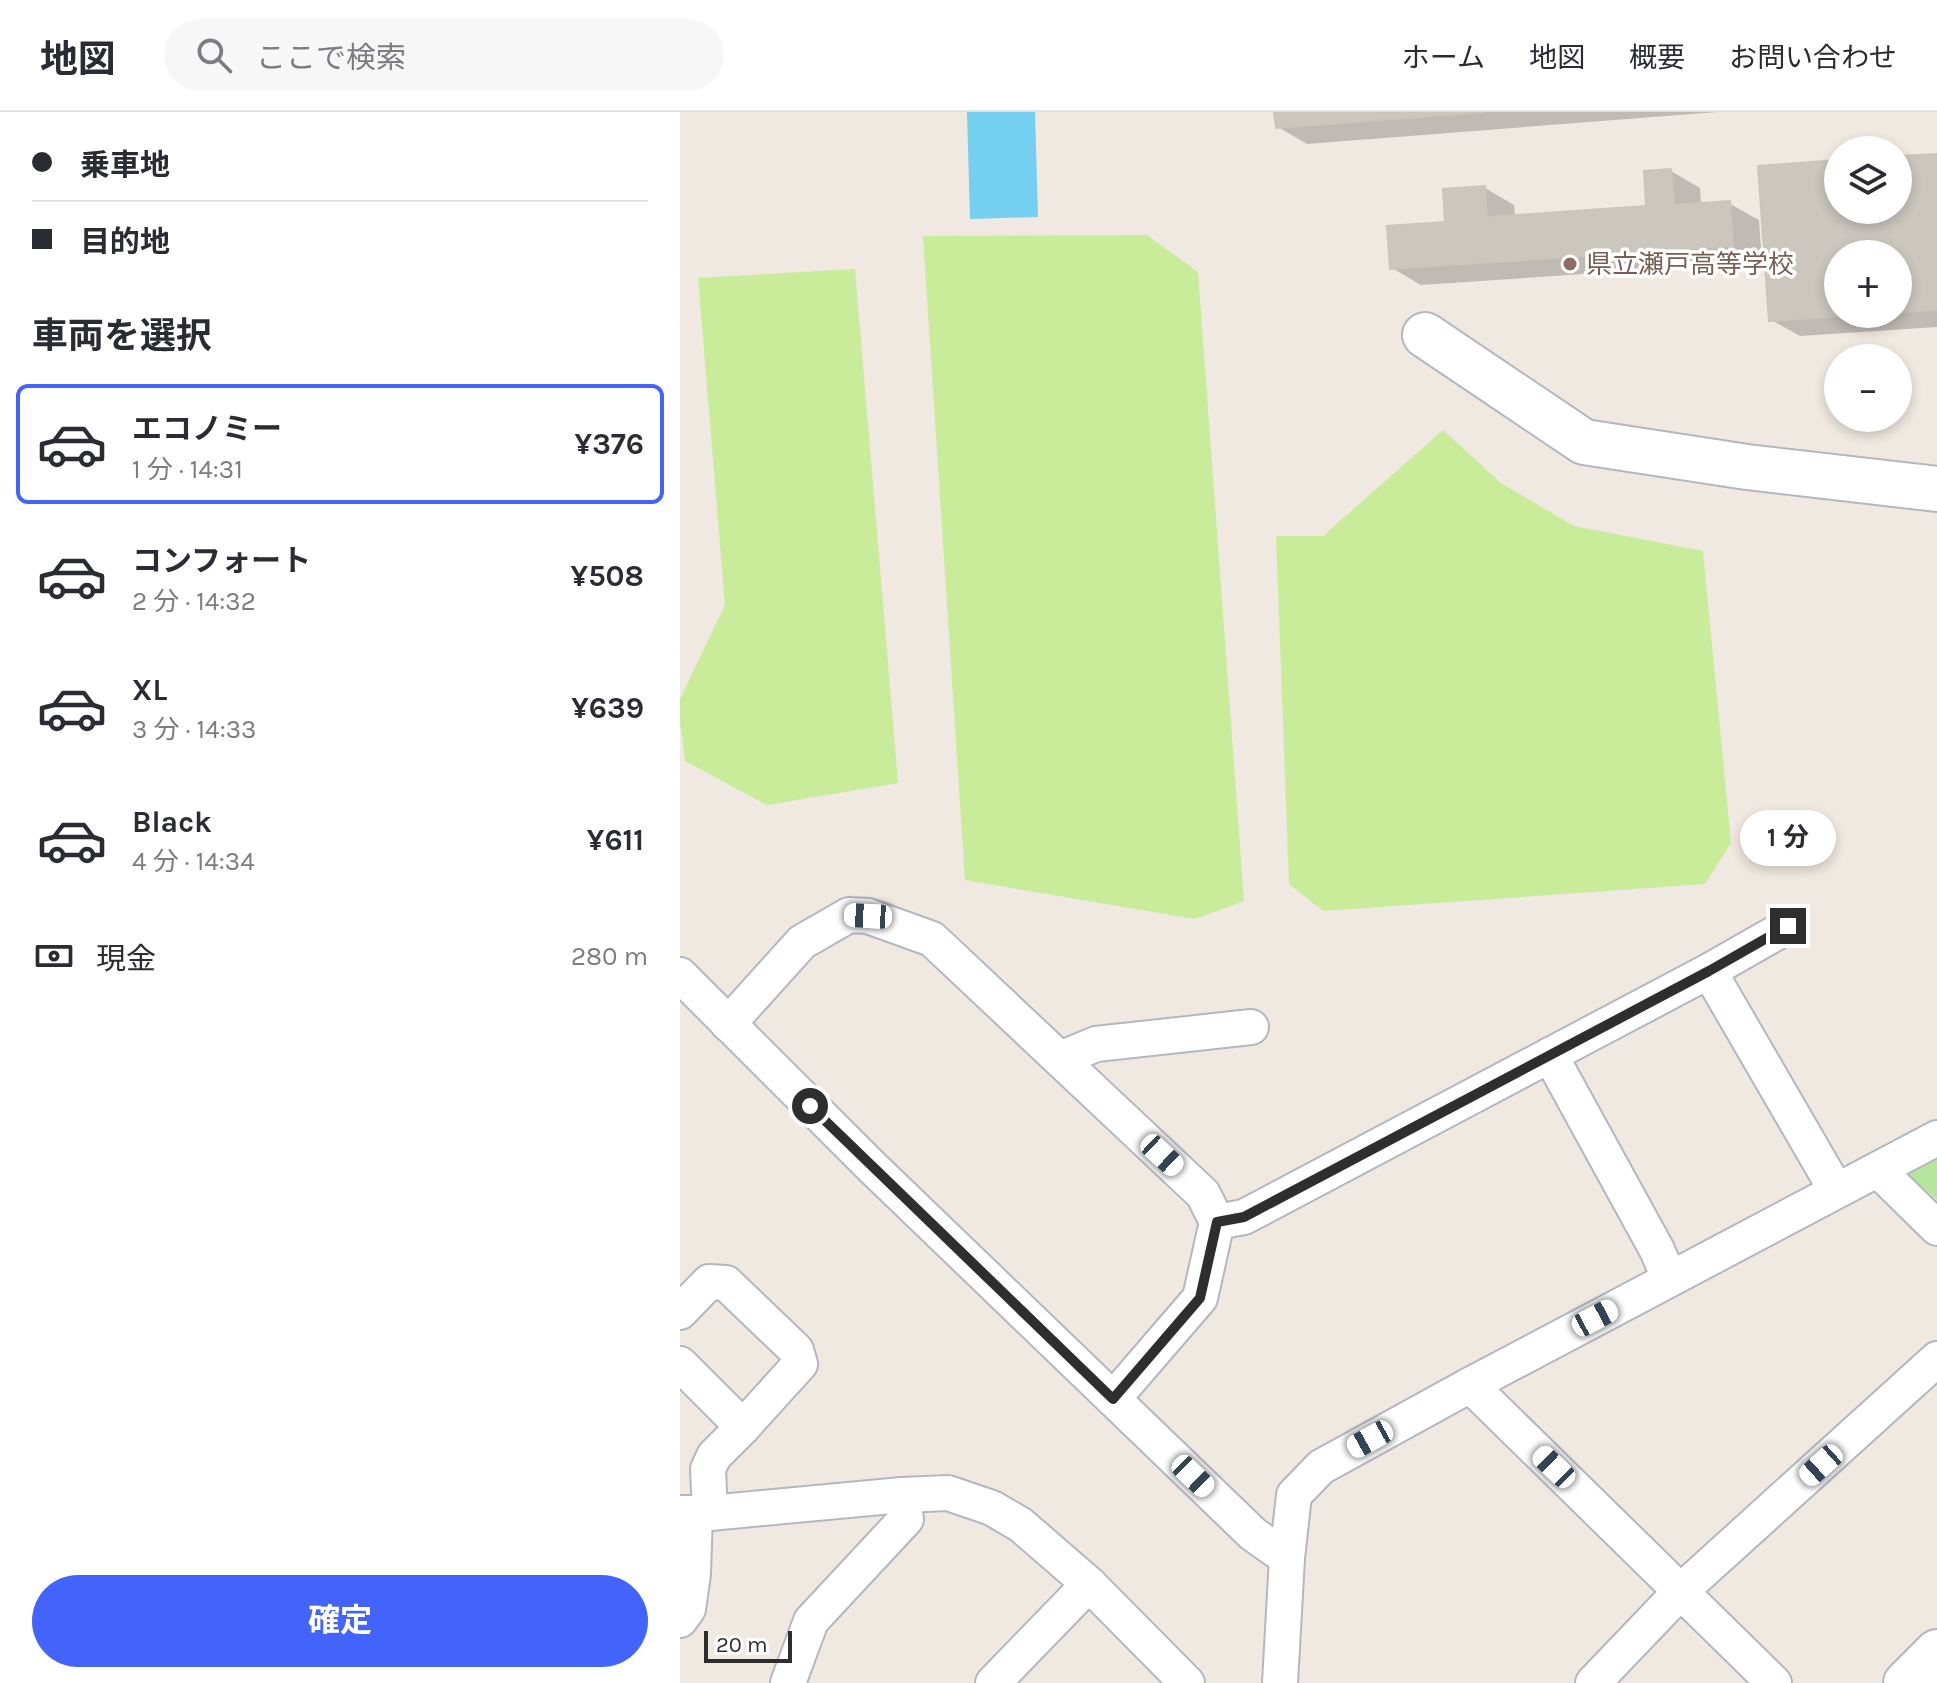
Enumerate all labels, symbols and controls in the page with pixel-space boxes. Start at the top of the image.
search box [164,19,724,91]
icon: search [192,33,236,77]
text: 地図 [40,37,116,82]
text: ここで検索 [256,40,406,76]
text: ホーム [1402,41,1485,74]
text: 地図 [1529,41,1585,74]
text: 概要 [1629,41,1685,74]
text: お問い合わせ [1729,41,1897,74]
map controls [1824,136,1912,432]
button: layers [1824,136,1912,224]
text: 乗車地 [80,147,170,183]
text: 目的地 [80,224,170,260]
button: + [1824,240,1912,328]
place label: 県立瀬戸高等学校 [1586,249,1794,280]
marker: 県立瀬戸高等学校 [1561,255,1579,273]
text: 車両を選択 [32,315,212,357]
button: − [1824,344,1912,432]
icon: car [36,408,108,480]
text: エコノミー [132,411,282,447]
text: ¥376 [575,426,644,462]
text: 1 分 · 14:31 [132,454,243,485]
icon: car [36,540,108,612]
text: コンフォート [132,543,311,579]
text: ¥508 [571,558,644,594]
text: 2 分 · 14:32 [132,586,256,617]
icon: car [36,672,108,744]
text: XL [132,672,167,708]
text: ¥639 [571,690,644,726]
text: 3 分 · 14:33 [132,714,256,745]
icon: car [36,804,108,876]
text: Black [132,804,212,840]
callout: 1 分 [1740,810,1836,866]
text: ¥611 [587,822,644,858]
text: 1 分 [1767,822,1809,853]
text: 4 分 · 14:34 [132,846,255,877]
car [843,903,893,929]
route end [1770,908,1806,944]
icon: cash [32,934,76,978]
text: 現金 [96,941,156,977]
text: 280 m [571,941,648,972]
route start [792,1088,828,1124]
car [1136,1130,1188,1180]
car [1568,1296,1622,1340]
car [1343,1417,1397,1461]
car [1795,1440,1847,1490]
car [1528,1442,1580,1492]
car [1167,1451,1219,1501]
button: 確定 [32,1575,648,1667]
scale bar [704,1627,792,1663]
text: 20 m [716,1632,768,1658]

